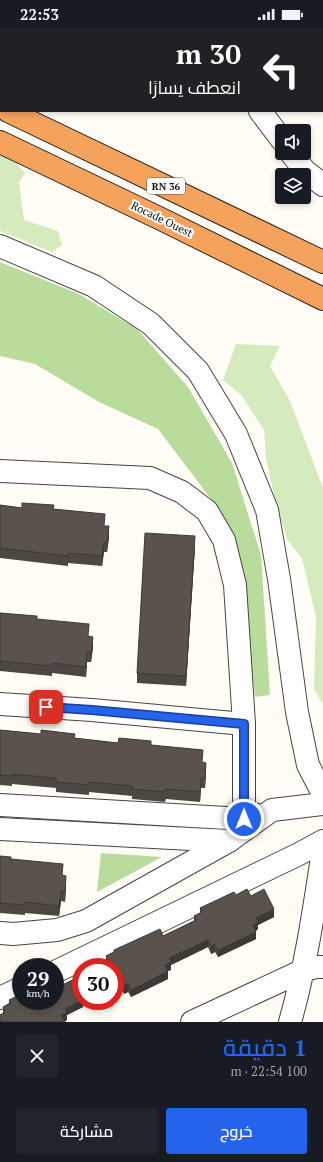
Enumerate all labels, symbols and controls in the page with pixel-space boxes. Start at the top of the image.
text: 22:53 [20,4,59,24]
text: 30 m [176,35,241,72]
icon: left [255,44,307,96]
text: انعطف يسارًا [148,75,241,99]
map controls [275,124,311,204]
button: sound [275,124,311,160]
button: layers [275,168,311,204]
road number: RN 36 [147,178,185,194]
street label: Rocade Ouest [129,198,195,240]
pin [29,690,63,724]
icon: arrive [35,696,57,718]
position arrow [223,798,265,840]
speed limit sign: 30 [72,958,124,1010]
text: 29 [27,965,49,992]
text: km/h [26,987,50,1000]
text: 1 دقيقة [223,1031,307,1063]
button: close [16,1035,58,1077]
text: 100 m · 22:54 [230,1062,307,1080]
button: مشاركة [16,1108,158,1154]
button: خروج [166,1108,307,1154]

